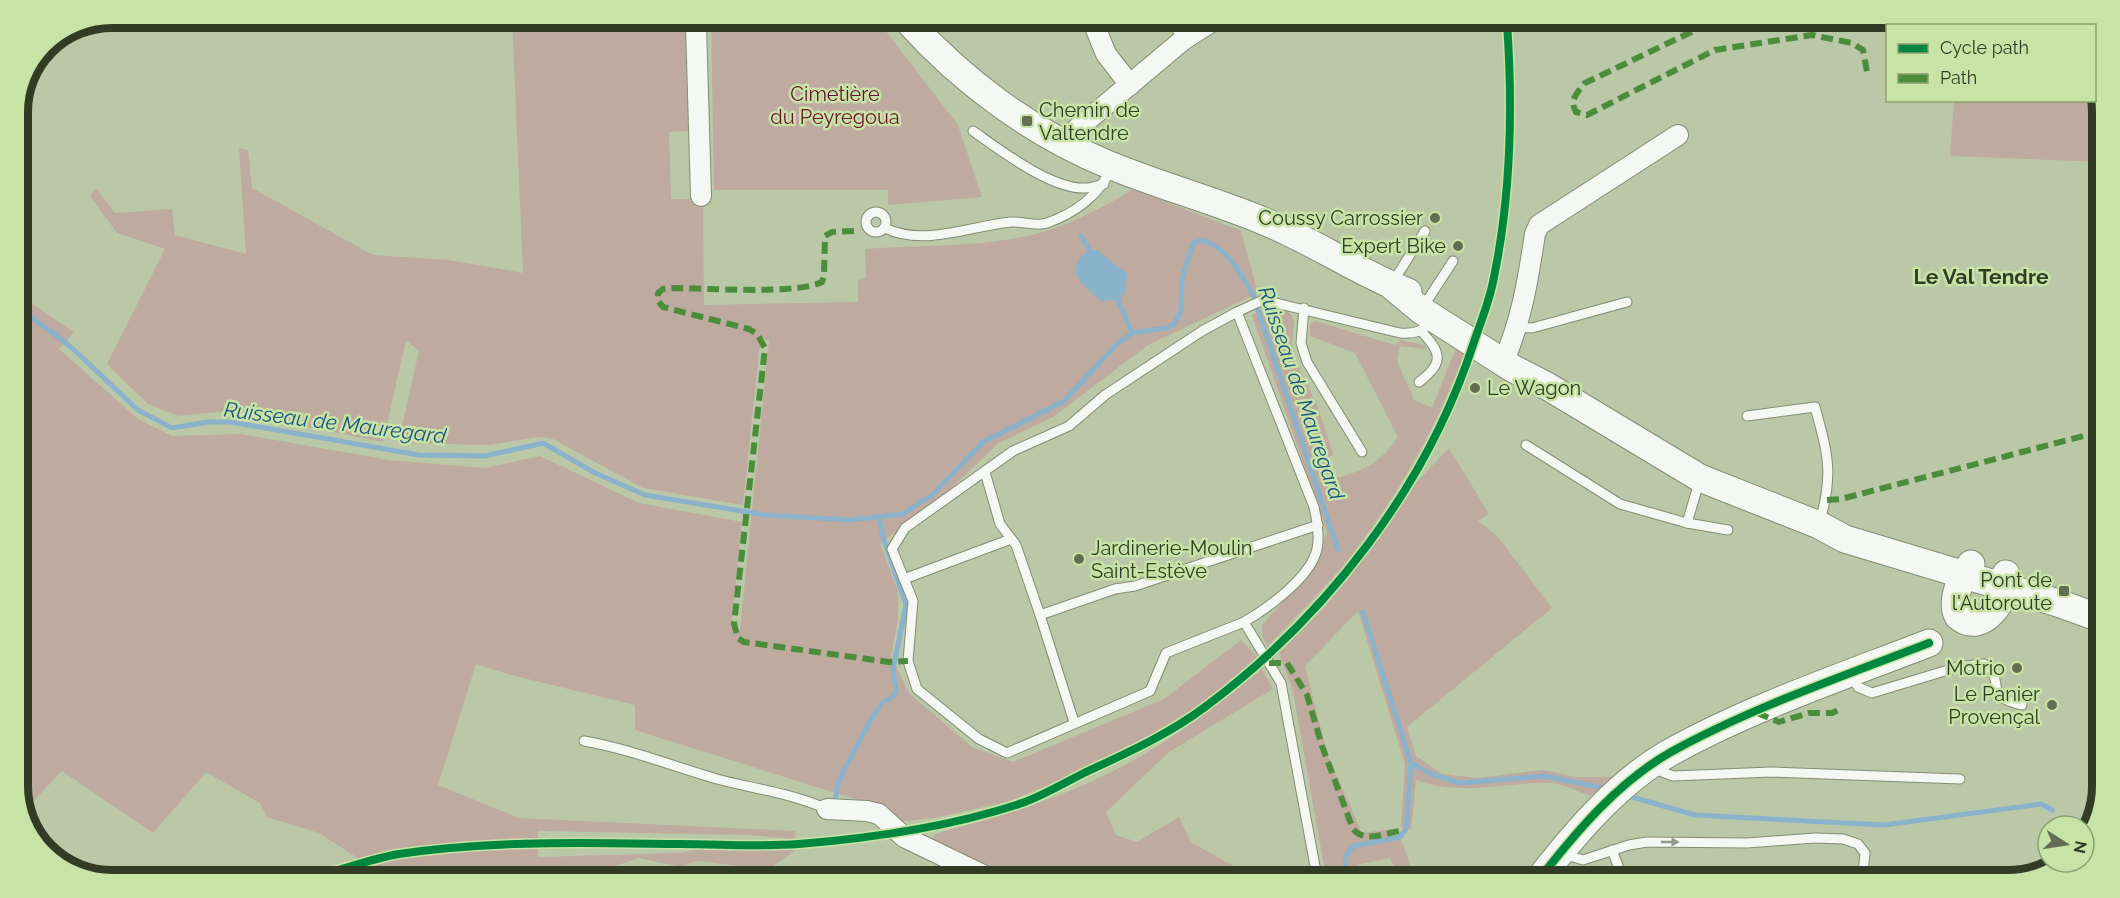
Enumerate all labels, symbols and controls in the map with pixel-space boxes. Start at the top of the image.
legend [1886,24,2096,102]
text: Cycle path [1940,37,2029,58]
text: Path [1940,67,1977,88]
park label: Cimetière du Peyregoua [770,82,900,129]
place label: Chemin de Valtendre [1039,98,1140,145]
marker: Chemin de Valtendre [1020,114,1034,128]
place label: Coussy Carrossier [1258,206,1423,230]
marker: Coussy Carrossier [1428,211,1442,225]
place label: Expert Bike [1341,234,1446,258]
marker: Expert Bike [1451,239,1465,253]
district label: Le Val Tendre [1914,264,2049,289]
water label: Ruisseau de Mauregard [1253,283,1350,503]
place label: Le Wagon [1487,376,1581,400]
marker: Le Wagon [1468,381,1482,395]
water label: Ruisseau de Mauregard [223,396,448,449]
place label: Jardinerie-Moulin Saint-Estève [1091,536,1252,583]
marker: Jardinerie-Moulin Saint-Estève [1072,552,1086,566]
place label: Pont de l'Autoroute [1952,568,2052,615]
marker: Pont de l'Autoroute [2057,584,2071,598]
place label: Motrio [1946,656,2005,680]
marker: Motrio [2010,661,2024,675]
place label: Le Panier Provençal [1948,682,2041,729]
marker: Le Panier Provençal [2045,698,2059,712]
north arrow [2036,814,2096,874]
one-way arrow [1660,837,1679,847]
text: N [2070,839,2091,855]

